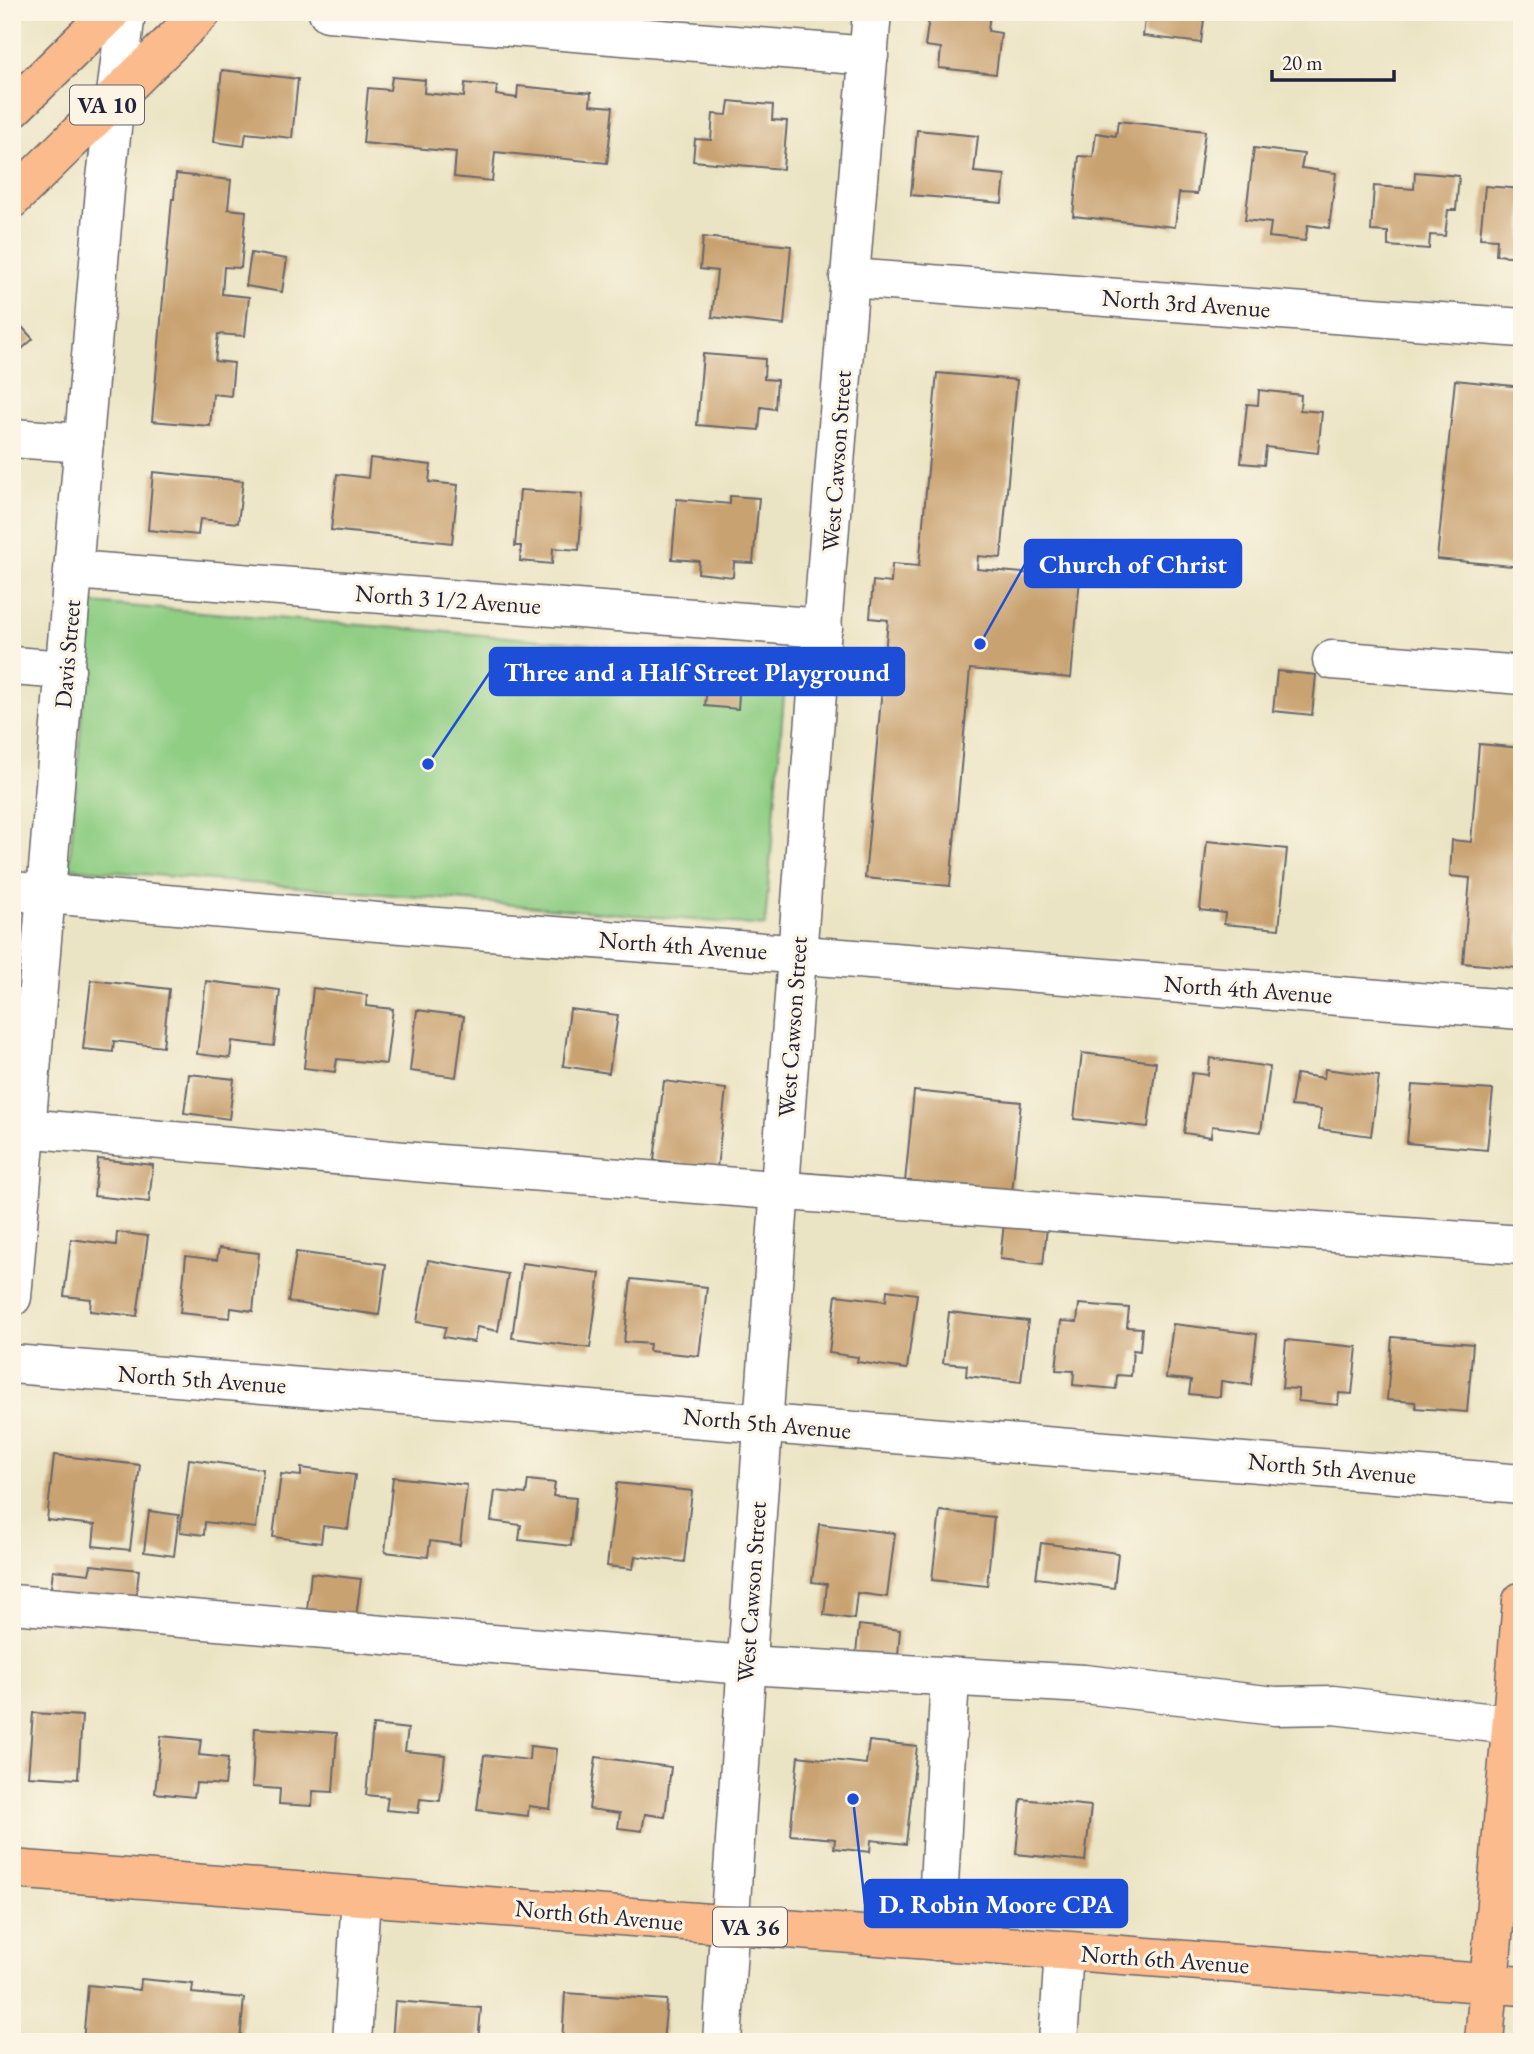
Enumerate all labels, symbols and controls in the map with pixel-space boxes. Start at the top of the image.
scale bar [1272,38,1394,82]
text: 20 m [1282,49,1323,76]
road number: VA 10 [70,86,144,124]
street label: North 3rd Avenue [1101,282,1271,324]
street label: West Cawson Street [814,369,858,553]
callout: Church of Christ [1025,540,1241,587]
text: Church of Christ [1039,547,1227,581]
street label: North 3 1/2 Avenue [354,577,542,621]
street label: Davis Street [47,598,87,710]
callout: Three and a Half Street Playground [490,648,904,695]
text: Three and a Half Street Playground [504,655,891,689]
street label: North 4th Avenue [598,924,768,966]
street label: West Cawson Street [770,935,814,1119]
street label: North 4th Avenue [1163,968,1333,1010]
street label: North 5th Avenue [117,1358,287,1400]
street label: North 5th Avenue [682,1400,852,1446]
street label: North 5th Avenue [1247,1445,1417,1491]
street label: West Cawson Street [729,1500,773,1684]
callout: D. Robin Moore CPA [865,1880,1127,1927]
text: D. Robin Moore CPA [879,1887,1113,1921]
street label: North 6th Avenue [514,1892,684,1938]
road number: VA 36 [713,1908,787,1946]
street label: North 6th Avenue [1080,1938,1250,1980]

